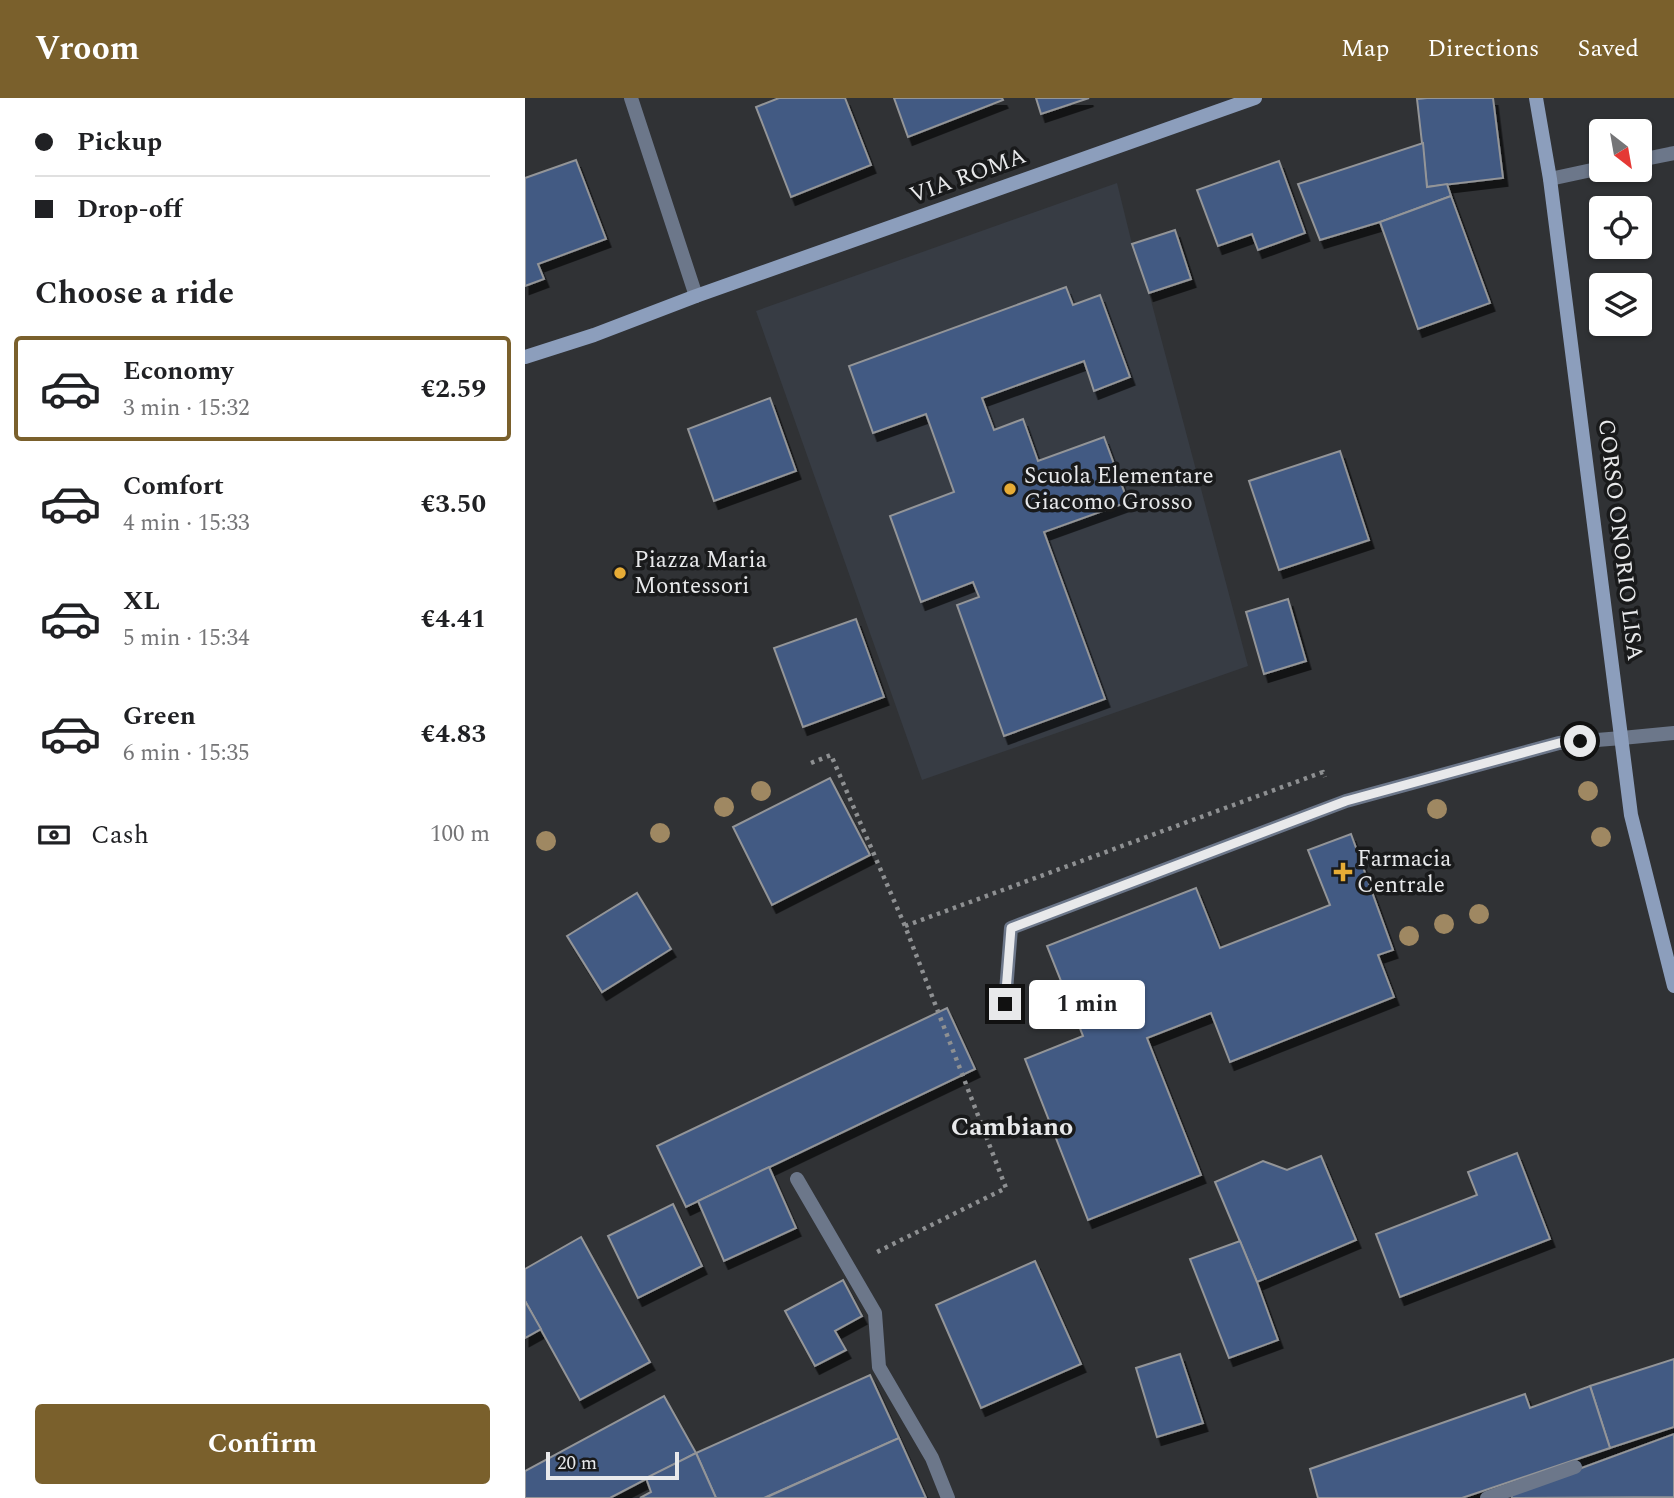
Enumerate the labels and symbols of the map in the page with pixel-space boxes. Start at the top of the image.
north arrow [1589,119,1652,182]
street label: VIA ROMA [905,139,1031,213]
street label: CORSO ONORIO LISA [1588,417,1652,663]
place label: Scuola Elementare Giacomo Grosso [1024,459,1214,520]
marker: Scuola Elementare Giacomo Grosso [1002,481,1018,497]
place label: Piazza Maria Montessori [634,543,767,604]
marker: Piazza Maria Montessori [612,565,628,581]
route start [1564,725,1596,757]
place label: Farmacia Centrale [1357,842,1451,903]
marker: Farmacia Centrale [1335,864,1351,880]
callout: 1 min [1029,979,1145,1028]
route end [989,988,1021,1020]
district label: Cambiano [951,1107,1073,1147]
scale bar [546,1449,679,1481]

